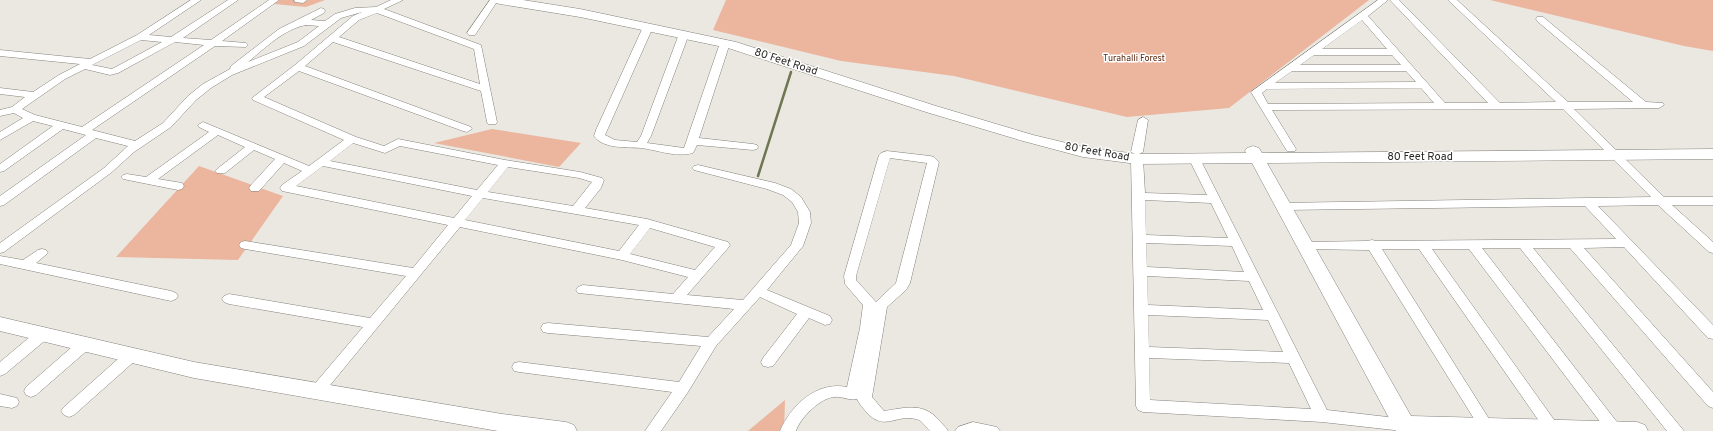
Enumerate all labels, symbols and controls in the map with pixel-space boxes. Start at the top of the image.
street label: 80 Feet Road [753,45,819,79]
park label: Turahalli Forest [1103,53,1165,64]
street label: 80 Feet Road [1063,139,1131,165]
street label: 80 Feet Road [1387,150,1453,164]

